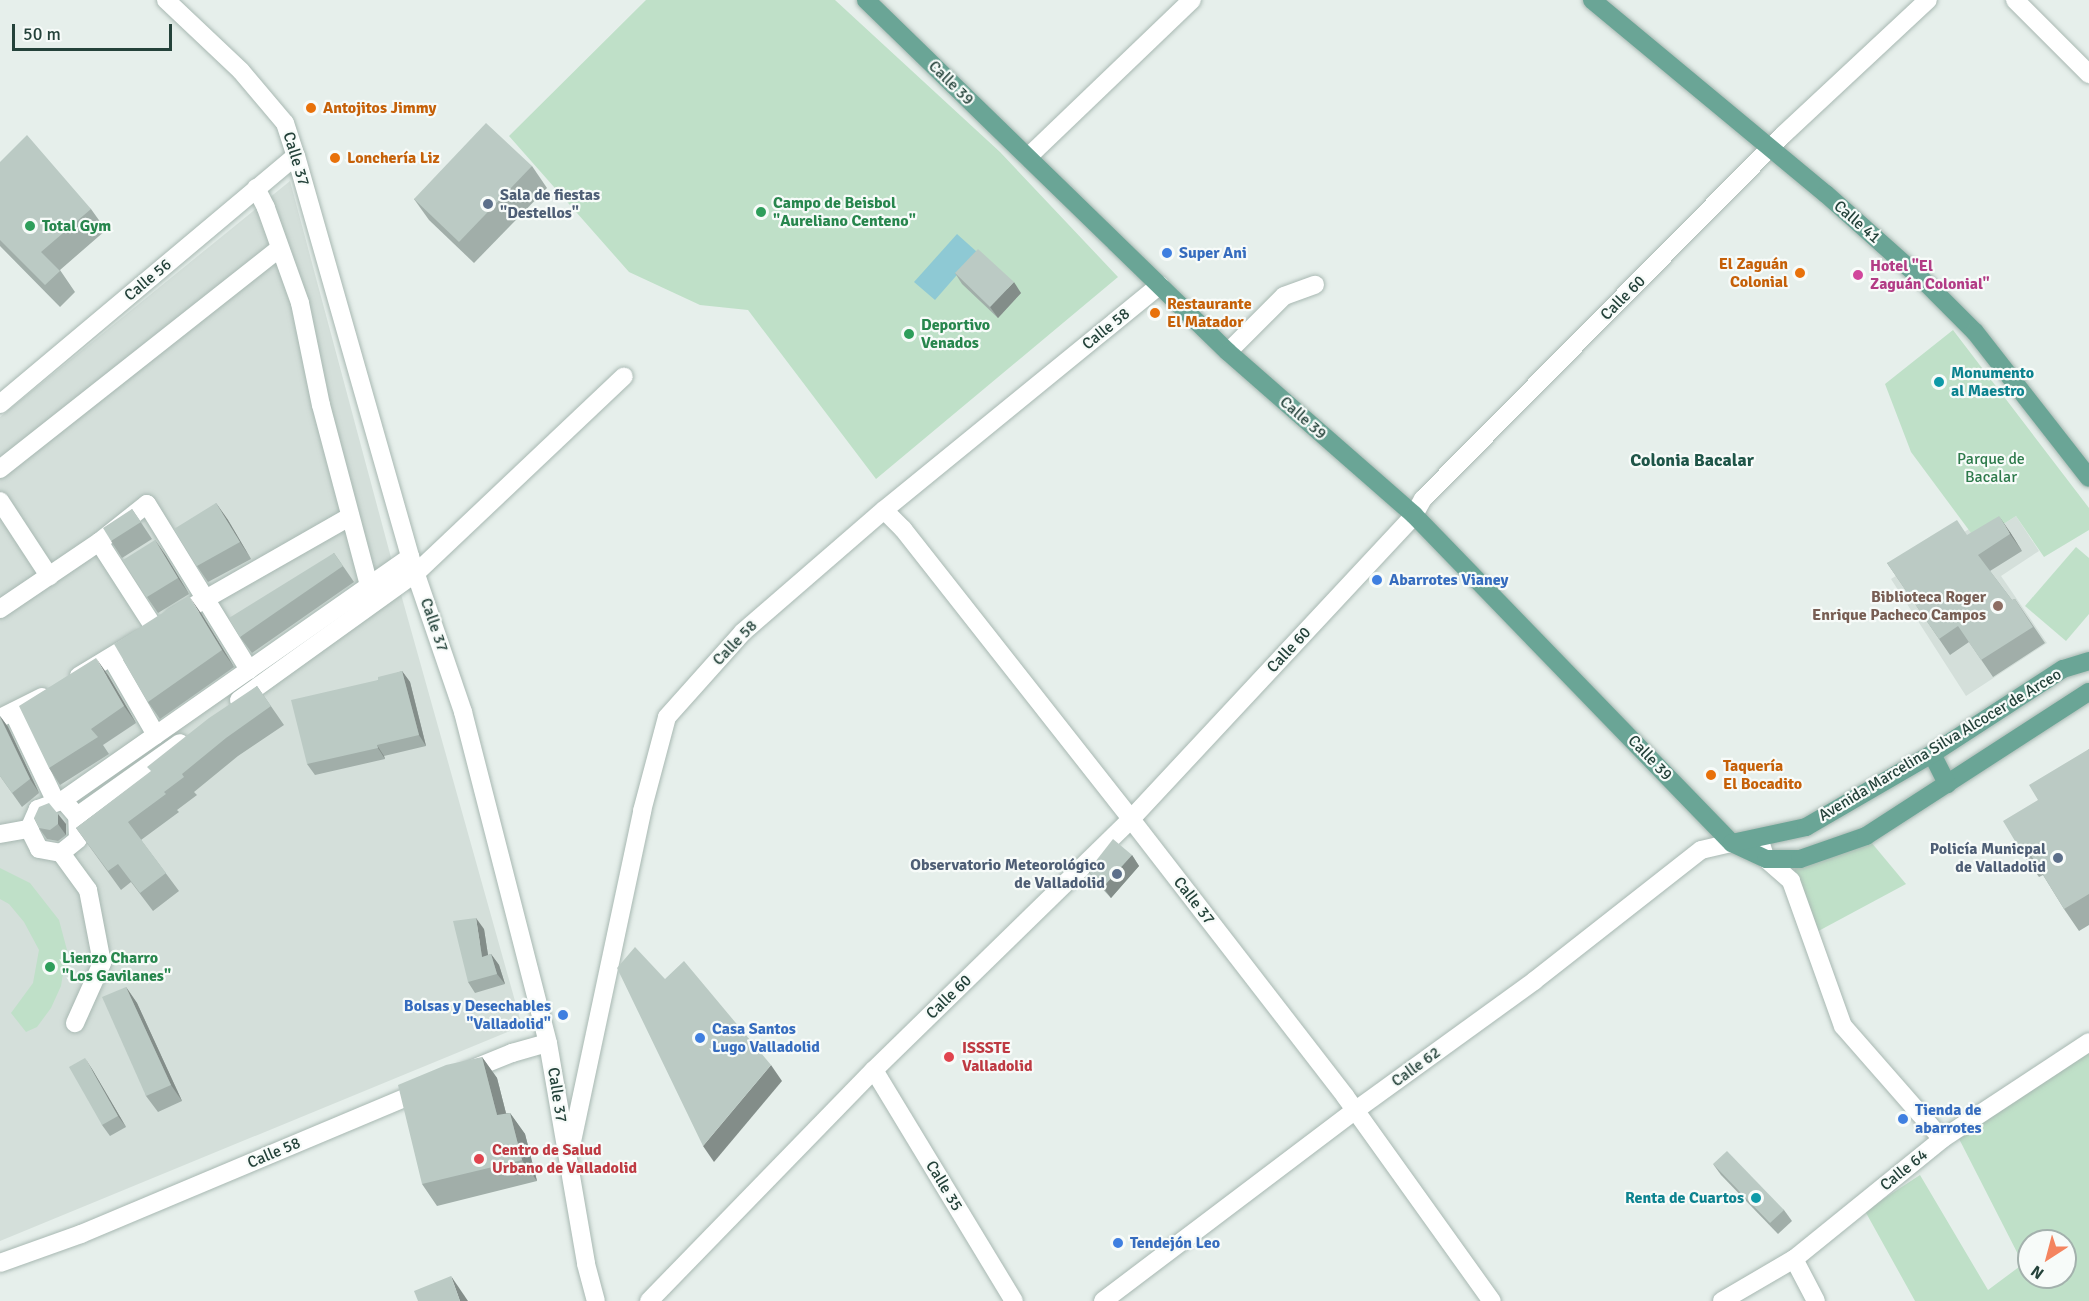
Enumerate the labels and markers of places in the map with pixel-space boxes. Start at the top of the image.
place label: Antojitos Jimmy [323,98,437,118]
marker: Antojitos Jimmy [304,101,318,115]
place label: Lonchería Liz [347,148,440,168]
marker: Lonchería Liz [328,151,342,165]
place label: Sala de fiestas "Destellos" [500,185,600,223]
place label: Campo de Beisbol "Aureliano Centeno" [773,193,916,231]
marker: Sala de fiestas "Destellos" [481,197,495,211]
marker: Campo de Beisbol "Aureliano Centeno" [754,205,768,219]
place label: Total Gym [42,216,111,236]
marker: Total Gym [23,219,37,233]
place label: Super Ani [1179,243,1247,263]
marker: Super Ani [1160,246,1174,260]
place label: El Zaguán Colonial [1719,254,1788,292]
place label: Hotel "El Zaguán Colonial" [1870,256,1990,294]
marker: El Zaguán Colonial [1793,266,1807,280]
marker: Hotel "El Zaguán Colonial" [1851,268,1865,282]
place label: Restaurante El Matador [1167,294,1252,332]
marker: Restaurante El Matador [1148,306,1162,320]
place label: Deportivo Venados [921,315,990,353]
marker: Deportivo Venados [902,327,916,341]
place label: Monumento al Maestro [1951,363,2034,401]
marker: Monumento al Maestro [1932,375,1946,389]
place label: Abarrotes Vianey [1389,570,1508,590]
marker: Abarrotes Vianey [1370,573,1384,587]
place label: Biblioteca Roger Enrique Pacheco Campos [1812,587,1986,625]
marker: Biblioteca Roger Enrique Pacheco Campos [1991,599,2005,613]
place label: Taquería El Bocadito [1723,756,1802,794]
marker: Taquería El Bocadito [1704,768,1718,782]
place label: Policía Municpal de Valladolid [1930,839,2046,877]
marker: Policía Municpal de Valladolid [2051,851,2065,865]
place label: Observatorio Meteorológico de Valladolid [910,855,1105,893]
marker: Observatorio Meteorológico de Valladolid [1110,867,1124,881]
place label: Lienzo Charro "Los Gavilanes" [62,948,171,986]
marker: Lienzo Charro "Los Gavilanes" [43,960,57,974]
place label: Bolsas y Desechables "Valladolid" [404,996,551,1034]
marker: Bolsas y Desechables "Valladolid" [556,1008,570,1022]
place label: Casa Santos Lugo Valladolid [712,1019,820,1057]
marker: Casa Santos Lugo Valladolid [693,1031,707,1045]
place label: ISSSTE Valladolid [962,1038,1033,1076]
marker: ISSSTE Valladolid [940,1048,958,1066]
place label: Tienda de abarrotes [1915,1100,1982,1138]
marker: Tienda de abarrotes [1896,1112,1910,1126]
place label: Centro de Salud Urbano de Valladolid [492,1140,637,1178]
marker: Centro de Salud Urbano de Valladolid [470,1150,488,1168]
place label: Renta de Cuartos [1625,1188,1744,1208]
marker: Renta de Cuartos [1749,1191,1763,1205]
place label: Tendejón Leo [1130,1233,1220,1253]
marker: Tendejón Leo [1111,1236,1125,1250]

